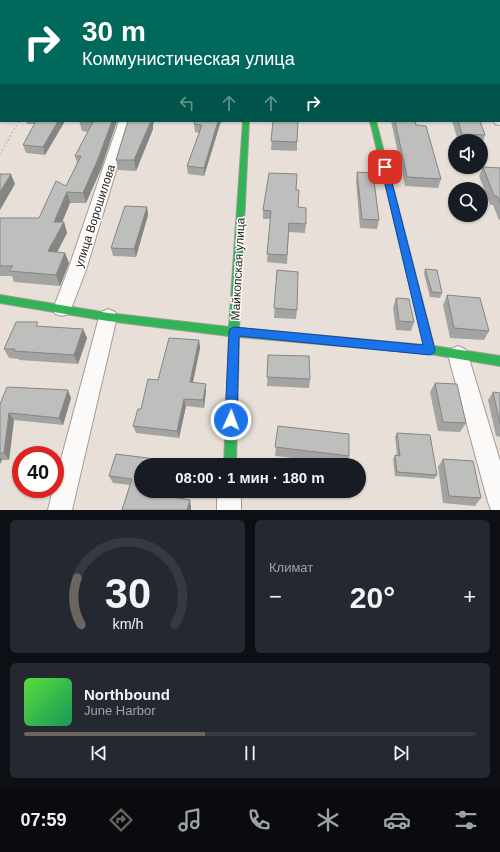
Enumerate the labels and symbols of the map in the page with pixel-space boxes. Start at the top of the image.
pin [368,150,402,184]
street label: улица Ворошилова [72,162,118,269]
street label: Майкопская улица [228,217,248,321]
position arrow [210,399,252,441]
speed limit sign: 40 [12,446,64,498]

